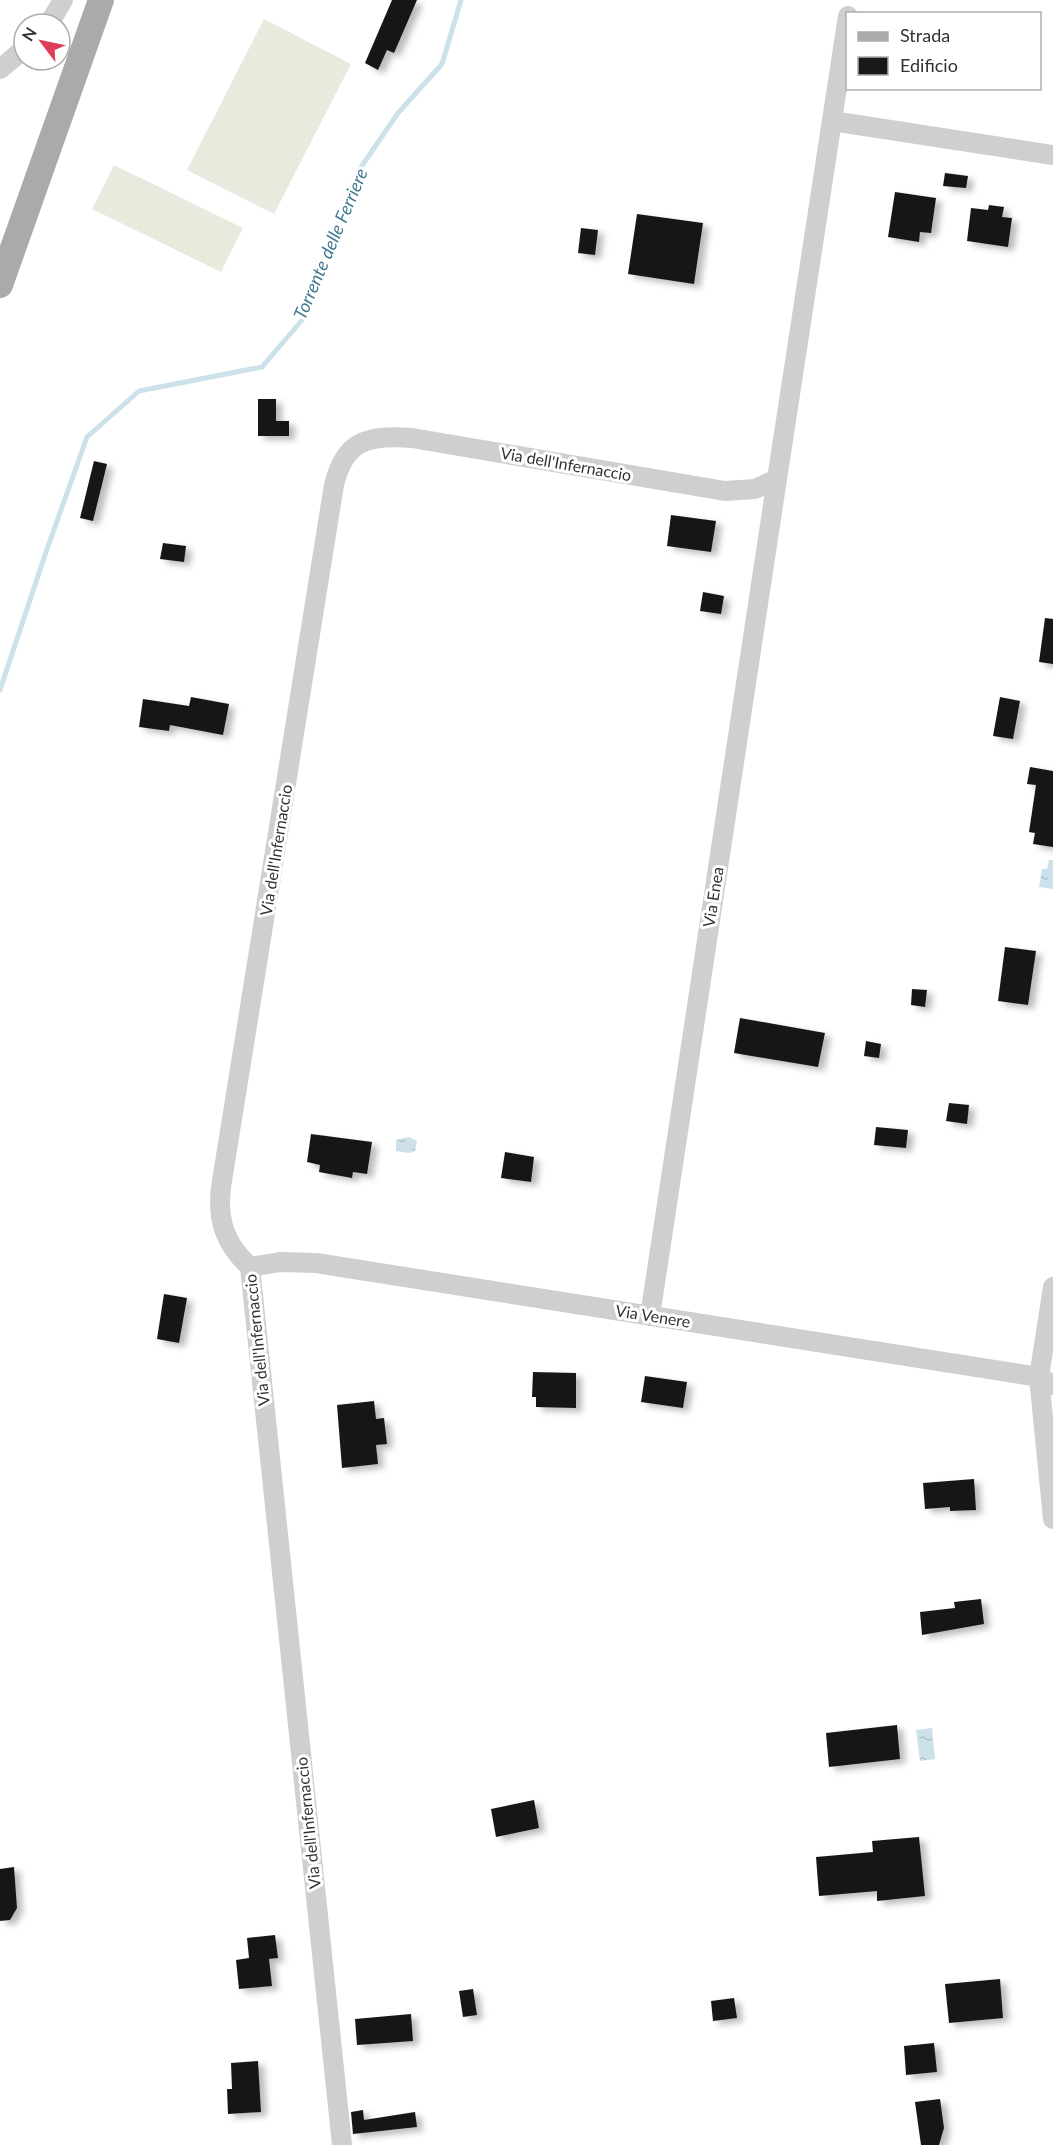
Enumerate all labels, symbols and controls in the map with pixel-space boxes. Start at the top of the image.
north arrow [12,12,72,72]
legend [846,12,1041,90]
text: N [18,24,40,44]
text: Strada [900,24,950,46]
text: Edificio [900,54,958,76]
water label: Torrente delle Ferriere [288,165,372,323]
street label: Via dell'Infernaccio [499,443,633,484]
street label: Via dell'Infernaccio [256,783,295,917]
street label: Via Enea [698,865,727,929]
street label: Via dell'Infernaccio [240,1273,273,1407]
street label: Via Venere [614,1300,692,1331]
street label: Via dell'Infernaccio [291,1756,324,1890]

